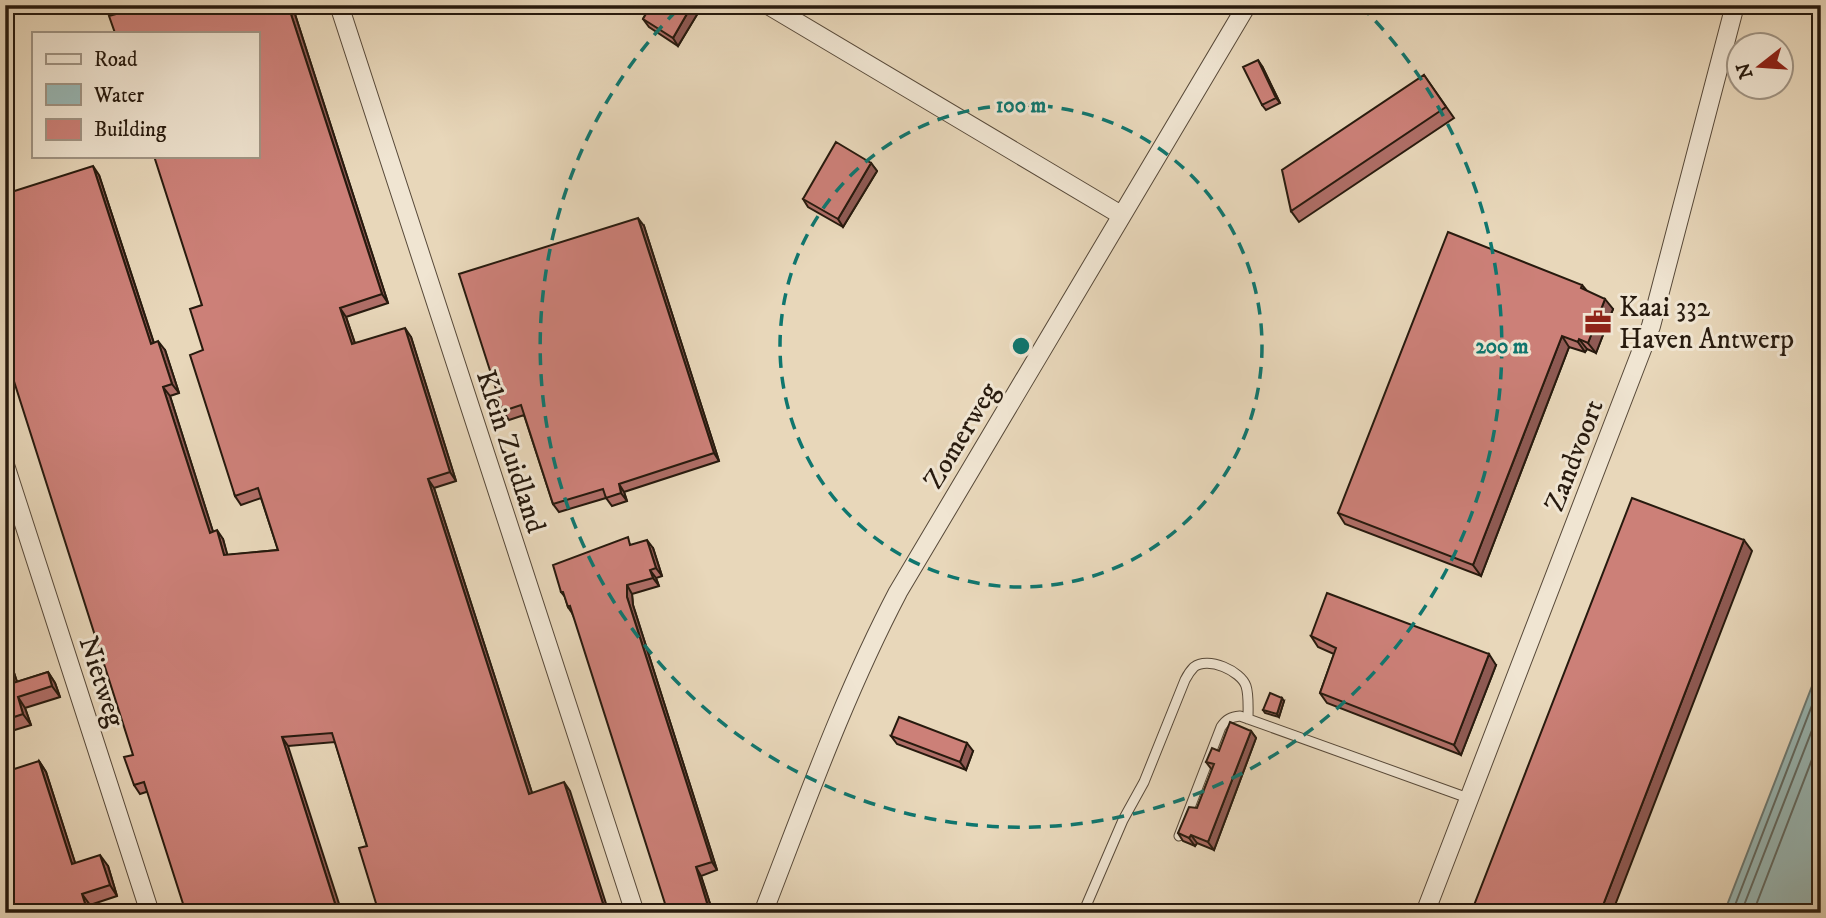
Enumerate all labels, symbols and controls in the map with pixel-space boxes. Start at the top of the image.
legend [32,32,259,158]
north arrow [1724,32,1794,102]
text: Road [94,47,138,73]
text: N [1732,59,1758,81]
text: Water [93,83,144,109]
text: 100 m [996,93,1046,119]
text: Building [94,117,167,143]
place label: Kaai 332 Haven Antwerp [1619,290,1794,357]
office icon: Kaai 332 Haven Antwerp [1583,307,1613,337]
centre of rings [1009,334,1033,358]
text: 200 m [1475,334,1529,360]
street label: Klein Zuidland [468,366,553,537]
street label: Zomerweg [916,376,1007,495]
street label: Zandvoort [1537,395,1612,516]
street label: Nietweg [71,632,133,732]

